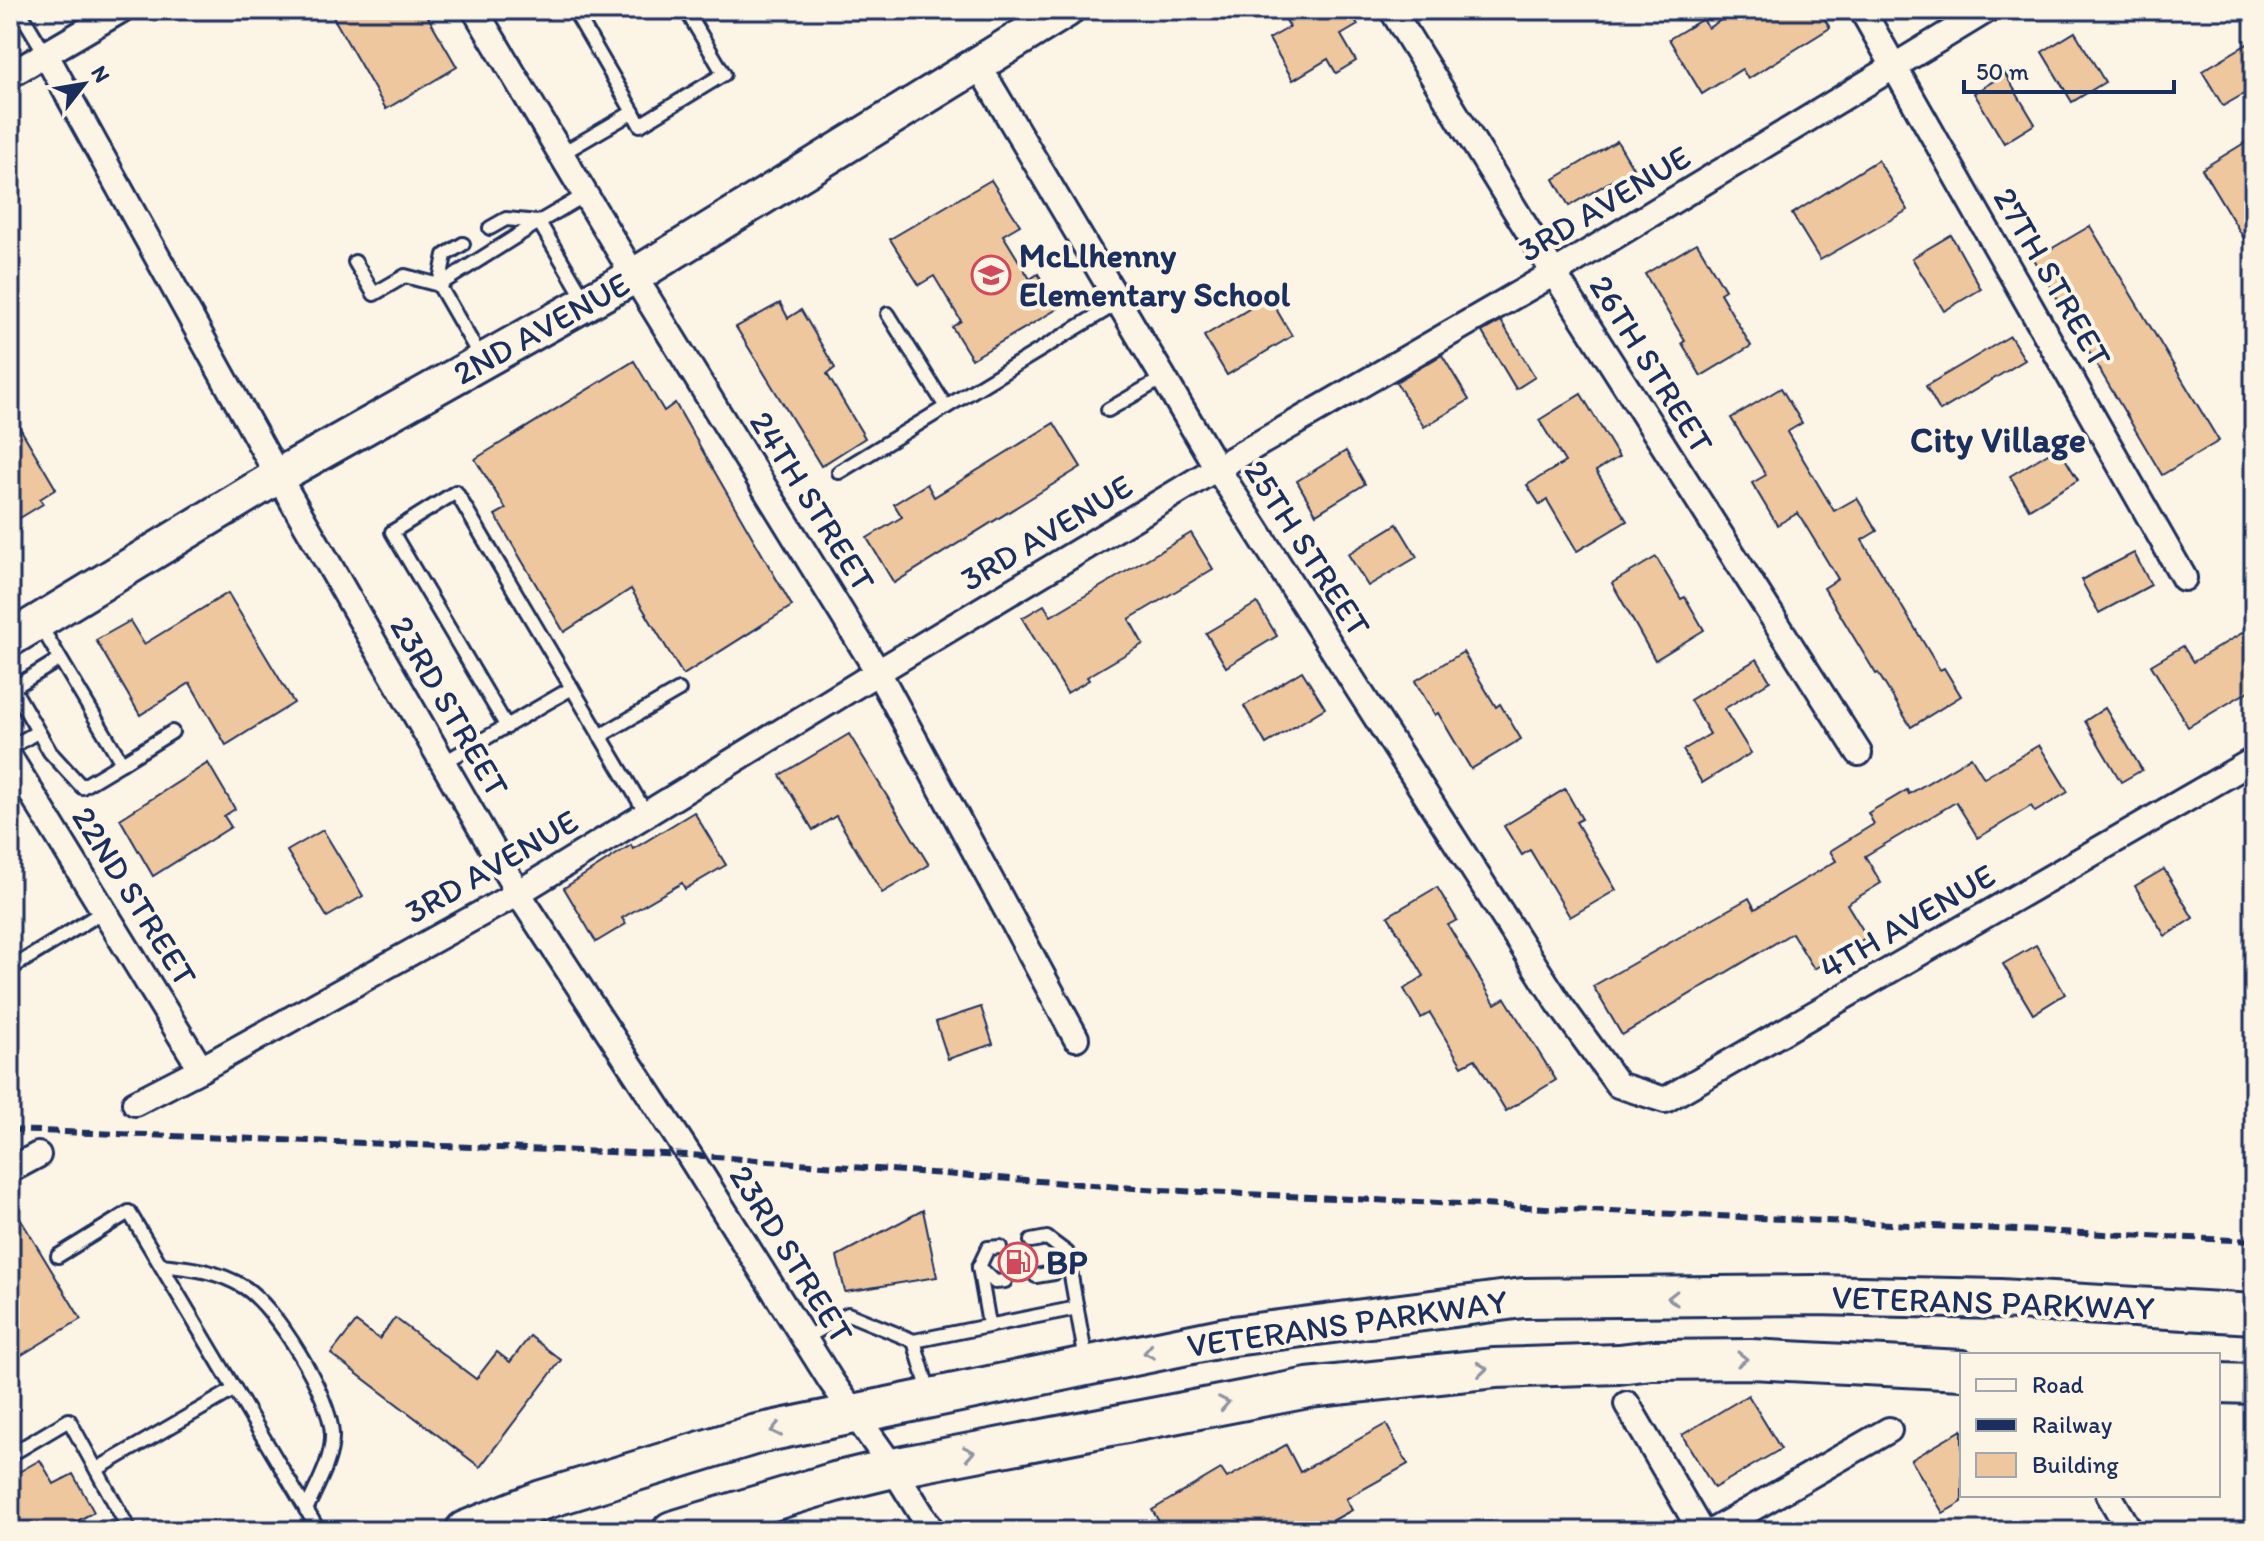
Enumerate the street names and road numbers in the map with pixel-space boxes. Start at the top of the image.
street label: 3RD AVENUE [1511,136,1698,271]
street label: 27TH STREET [1985,180,2121,375]
street label: 2ND AVENUE [446,263,636,394]
street label: 26TH STREET [1581,268,1723,461]
street label: 24TH STREET [741,404,884,599]
street label: 25TH STREET [1235,452,1380,644]
street label: 3RD AVENUE [953,465,1140,600]
street label: 23RD STREET [381,608,518,804]
street label: 22ND STREET [63,799,206,994]
street label: 3RD AVENUE [397,800,585,933]
street label: 4TH AVENUE [1812,855,2002,988]
street label: 23RD STREET [721,1158,863,1351]
street label: VETERANS PARKWAY [1831,1276,2156,1329]
street label: VETERANS PARKWAY [1184,1281,1510,1366]

